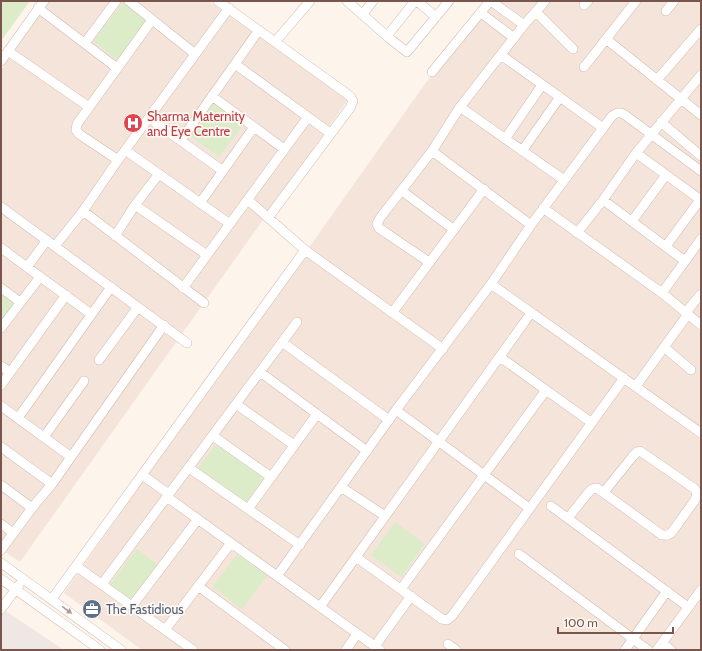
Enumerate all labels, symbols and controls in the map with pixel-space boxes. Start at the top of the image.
place label: Sharma Maternity and Eye Centre [147,108,246,139]
hospital icon: Sharma Maternity and Eye Centre [122,112,144,134]
office icon: The Fastidious [81,598,103,620]
place label: The Fastidious [106,601,184,617]
one-way arrow [61,606,72,614]
scale bar [558,609,673,635]
text: 100 m [564,615,598,630]

